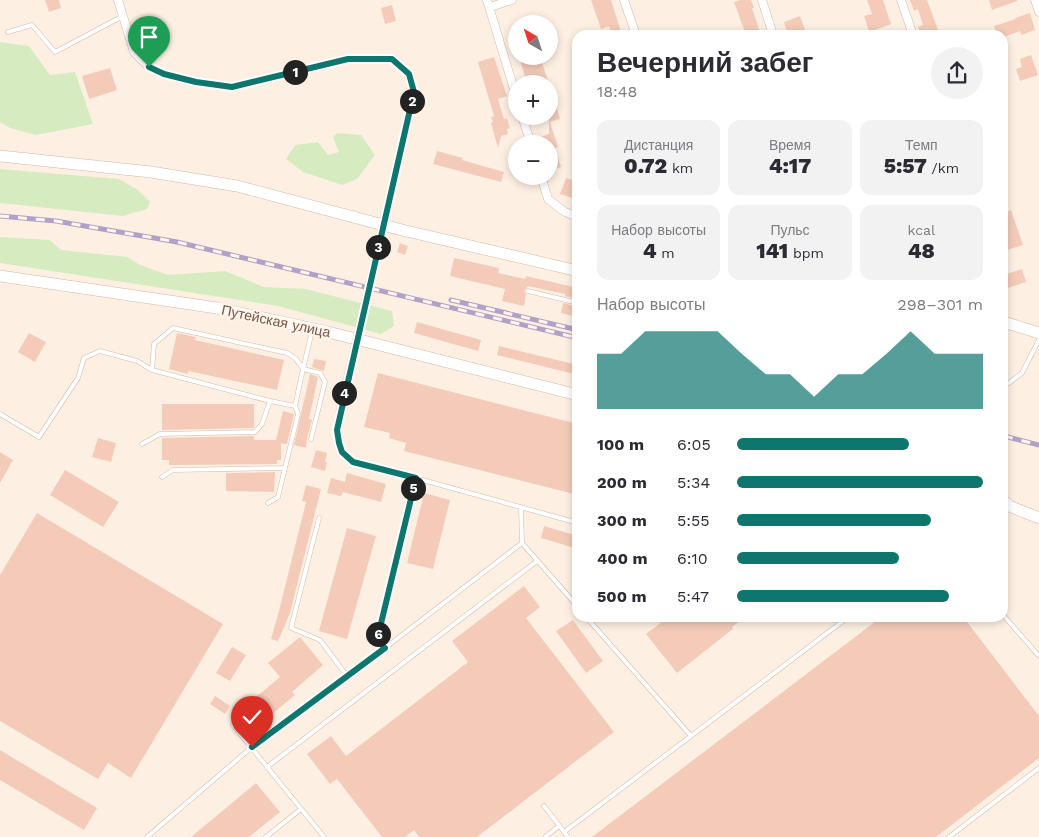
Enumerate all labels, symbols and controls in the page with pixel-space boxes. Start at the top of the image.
north arrow [508,15,558,65]
map controls [508,15,558,185]
pin [128,16,170,67]
icon: arrive [135,23,163,51]
text: Вечерний забег [597,46,814,79]
button: share [931,47,983,99]
pin: 1 [282,60,308,84]
text: 1 [292,64,299,80]
button: + [508,75,558,125]
text: 18:48 [597,82,637,101]
pin: 2 [400,88,424,114]
text: 2 [408,93,417,109]
button: − [508,135,558,185]
text: Дистанция [624,137,693,153]
text: Время [769,137,811,153]
text: Темп [905,137,938,153]
text: 0.72 [624,153,667,178]
text: 4:17 [769,153,811,178]
text: 5:57 [884,153,927,178]
text: km [667,160,693,176]
text: /km [927,160,959,176]
text: Набор высоты [611,222,706,238]
text: Пульс [770,222,810,238]
text: kcal [907,222,935,238]
pin: 3 [366,234,390,260]
text: 4 [643,238,657,263]
text: 141 [756,238,788,263]
text: 48 [908,238,935,263]
text: 3 [374,239,383,255]
text: m [657,245,675,261]
text: bpm [788,245,824,261]
text: Набор высоты [597,295,705,314]
text: 298–301 m [897,295,983,314]
street label: Путейская улица [220,302,332,340]
pin: 4 [332,380,356,406]
text: 4 [340,385,349,401]
text: 100 m [597,435,644,454]
text: 6:05 [677,435,711,454]
text: 200 m [597,473,647,492]
text: 5:34 [677,473,710,492]
pin: 5 [400,476,426,500]
text: 5 [409,480,418,496]
text: 300 m [597,511,647,530]
text: 5:55 [677,511,710,530]
text: 400 m [597,549,648,568]
text: 6:10 [677,549,708,568]
text: 500 m [597,587,647,606]
text: 5:47 [677,587,709,606]
pin: 6 [366,622,390,646]
text: 6 [374,626,383,642]
pin [231,696,273,747]
icon: check [238,703,266,731]

